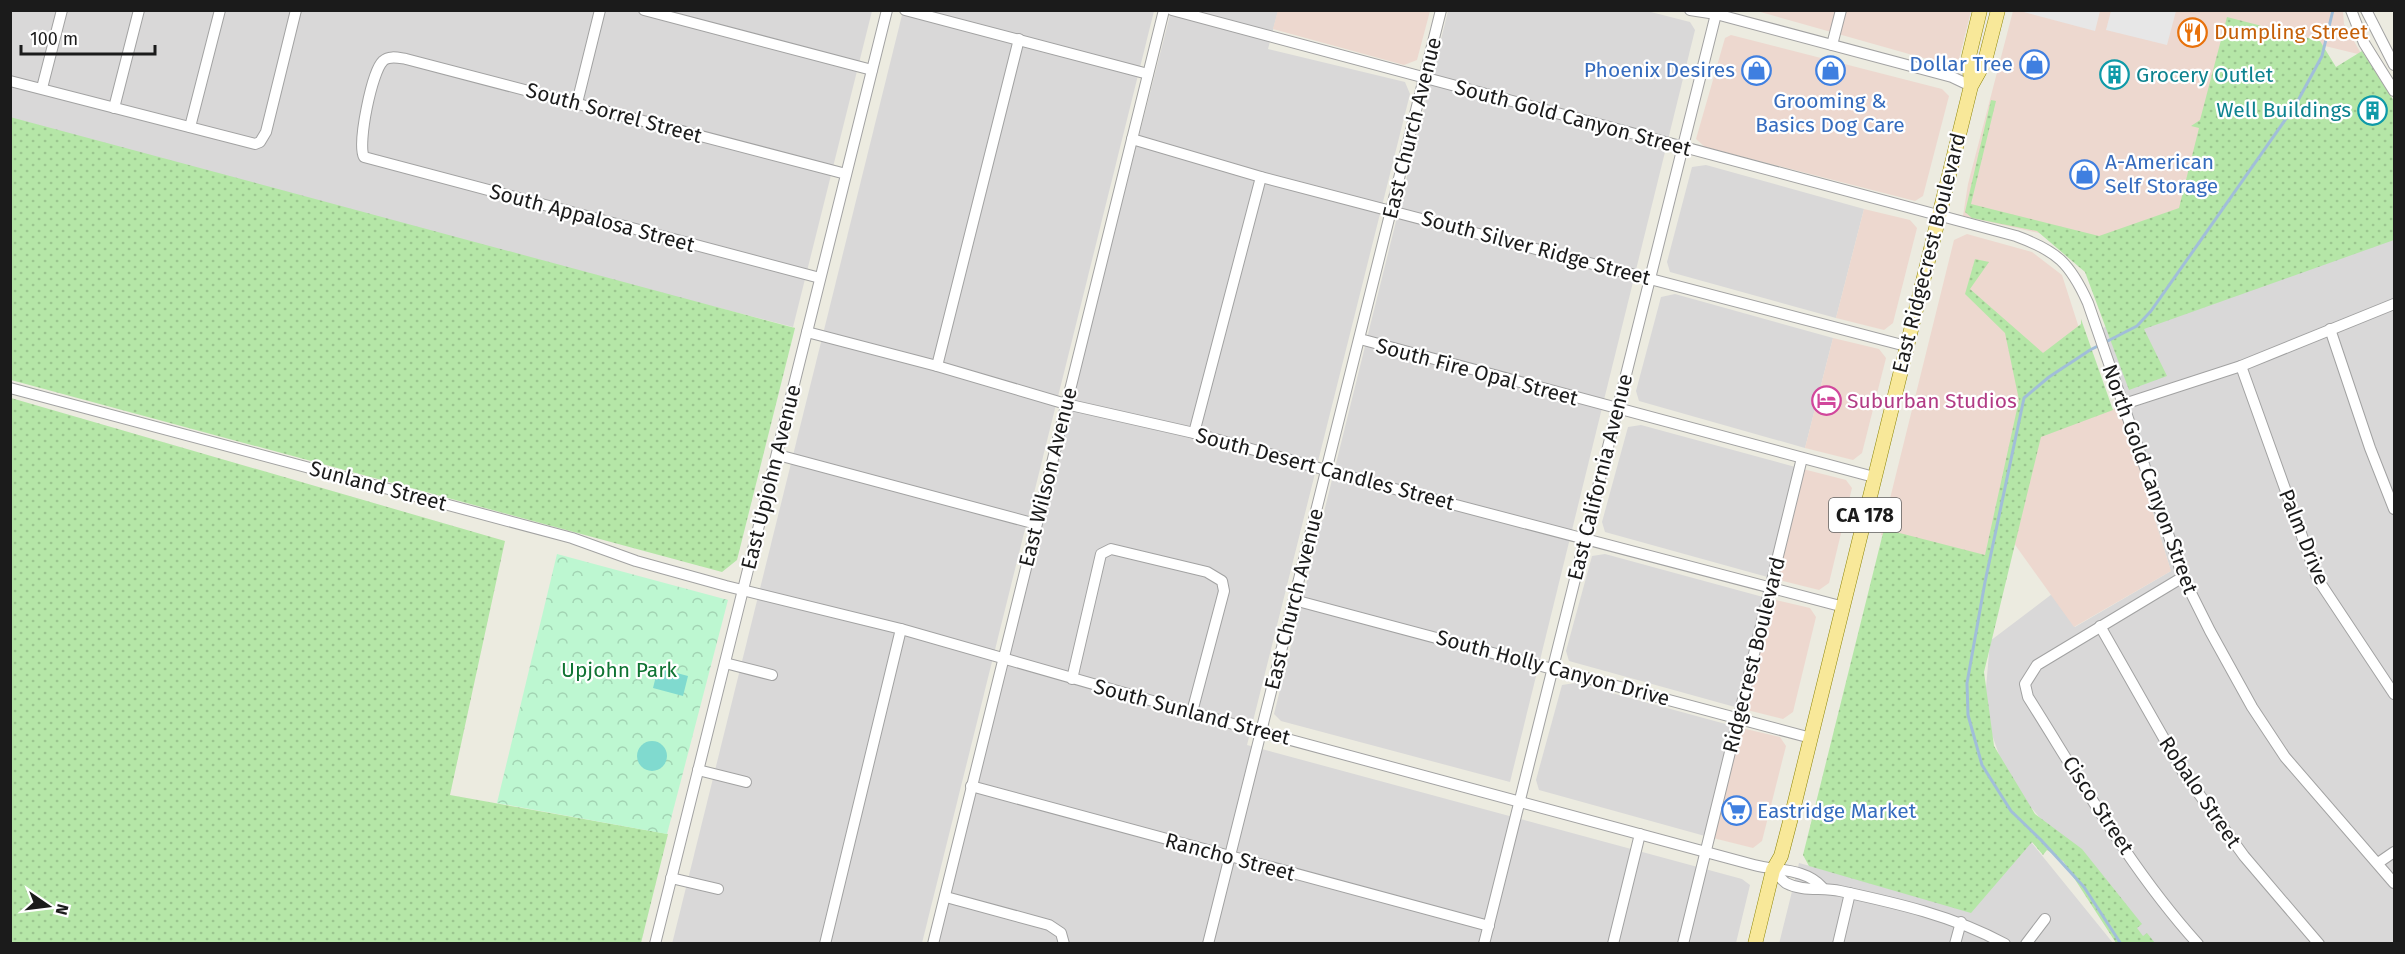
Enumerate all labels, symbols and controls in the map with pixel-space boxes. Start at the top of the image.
restaurant icon: Dumpling Street [2177,16,2209,48]
scale bar [21,18,154,56]
place label: Dumpling Street [2214,19,2368,45]
text: 100 m [30,28,78,50]
street label: East Church Avenue [1377,34,1447,222]
shop icon: Dollar Tree [2018,48,2050,80]
place label: Dollar Tree [1909,51,2013,77]
shop icon: Phoenix Desires [1740,54,1772,86]
shop icon: Grooming & Basics Dog Care [1814,54,1846,86]
place label: Phoenix Desires [1584,57,1735,83]
building icon: Grocery Outlet [2099,59,2131,91]
place label: Grocery Outlet [2136,62,2274,88]
street label: South Gold Canyon Street [1452,74,1694,162]
street label: South Sorrel Street [523,77,705,149]
place label: Grooming & Basics Dog Care [1755,88,1905,138]
building icon: Well Buildings [2356,94,2388,126]
place label: Well Buildings [2216,97,2351,123]
street label: East Ridgecrest Boulevard [1887,130,1971,376]
place label: A-American Self Storage [2105,149,2218,199]
shop icon: A-American Self Storage [2068,158,2100,190]
street label: South Appalosa Street [487,178,698,258]
street label: South Silver Ridge Street [1419,205,1654,291]
street label: South Fire Opal Street [1373,333,1581,412]
street label: North Gold Canyon Street [2096,361,2204,598]
street label: East California Avenue [1562,371,1638,583]
street label: East Upjohn Avenue [735,382,807,572]
street label: East Wilson Avenue [1013,384,1083,570]
hotel icon: Suburban Studios [1810,385,1842,417]
place label: Suburban Studios [1847,388,2017,414]
street label: South Desert Candles Street [1193,422,1457,516]
street label: Sunland Street [307,455,450,517]
street label: Palm Drive [2273,485,2335,589]
road number: CA 178 [1829,498,1901,532]
street label: East Church Avenue [1259,505,1329,693]
street label: Ridgecrest Boulevard [1717,554,1791,756]
street label: South Holly Canyon Drive [1433,624,1673,712]
park label: Upjohn Park [561,657,677,683]
street label: South Sunland Street [1091,673,1293,751]
street label: Robalo Street [2153,731,2247,853]
street label: Cisco Street [2057,751,2140,859]
supermarket icon: Eastridge Market [1720,795,1752,827]
place label: Eastridge Market [1757,798,1917,824]
street label: Rancho Street [1162,827,1298,887]
north arrow [18,876,78,936]
text: N [52,902,73,917]

